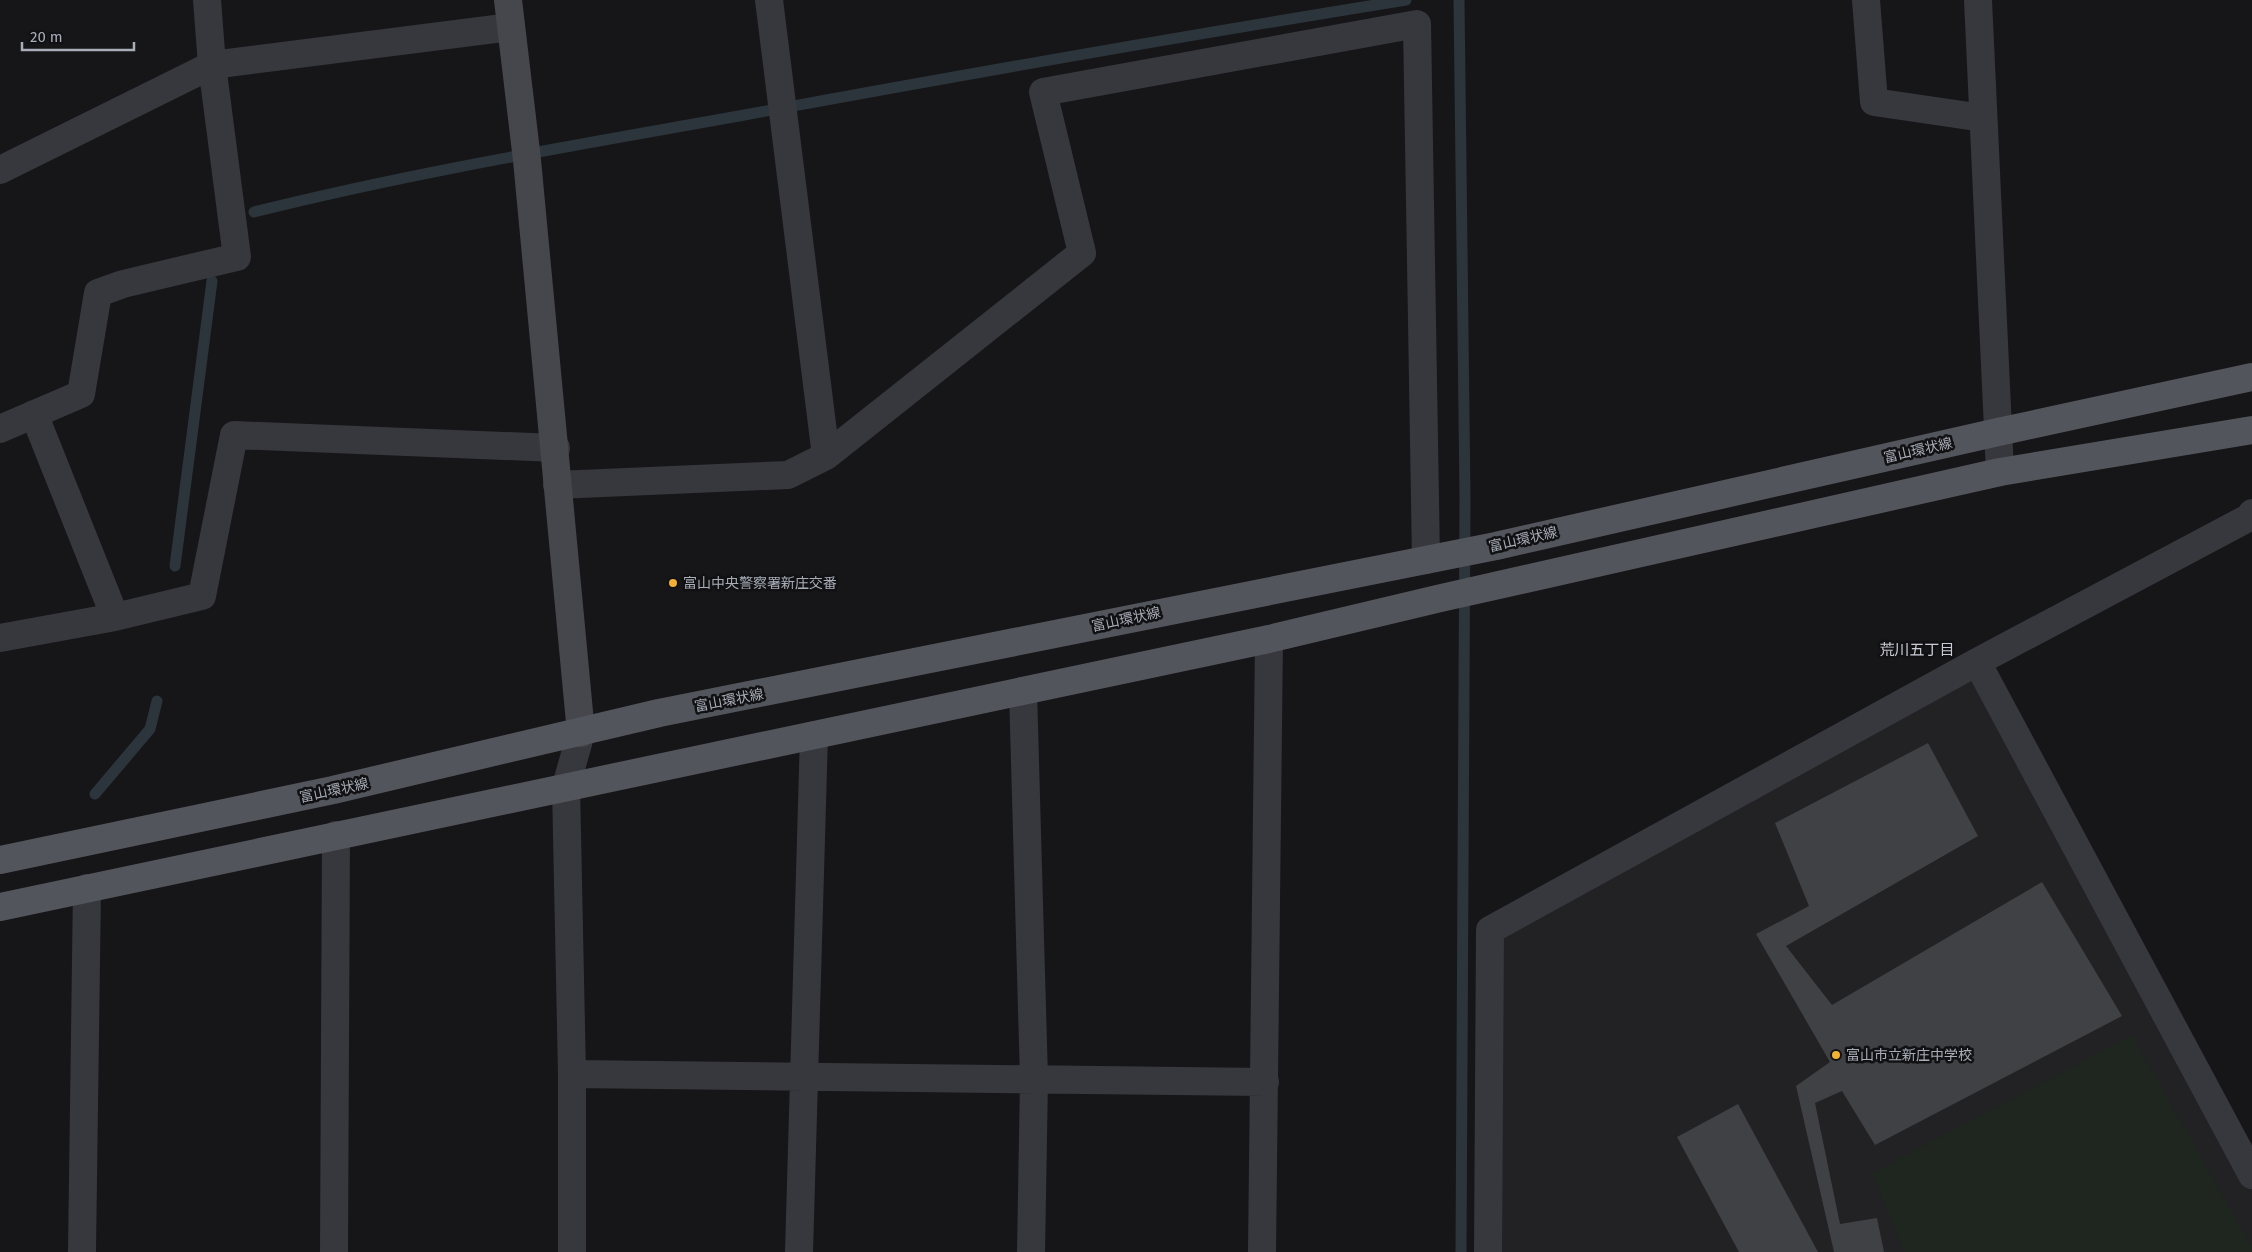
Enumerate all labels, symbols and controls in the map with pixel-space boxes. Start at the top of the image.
scale bar [22,20,135,52]
text: 20 m [30,28,63,46]
street label: 富山環状線 [1882,434,1954,467]
street label: 富山環状線 [1487,523,1559,556]
place label: 富山中央警察署新庄交番 [683,575,837,592]
marker: 富山中央警察署新庄交番 [667,577,679,589]
street label: 富山環状線 [1090,604,1162,635]
district label: 荒川五丁目 [1879,641,1955,659]
street label: 富山環状線 [693,685,765,716]
street label: 富山環状線 [298,775,370,806]
place label: 富山市立新庄中学校 [1846,1047,1972,1064]
marker: 富山市立新庄中学校 [1830,1049,1842,1061]

